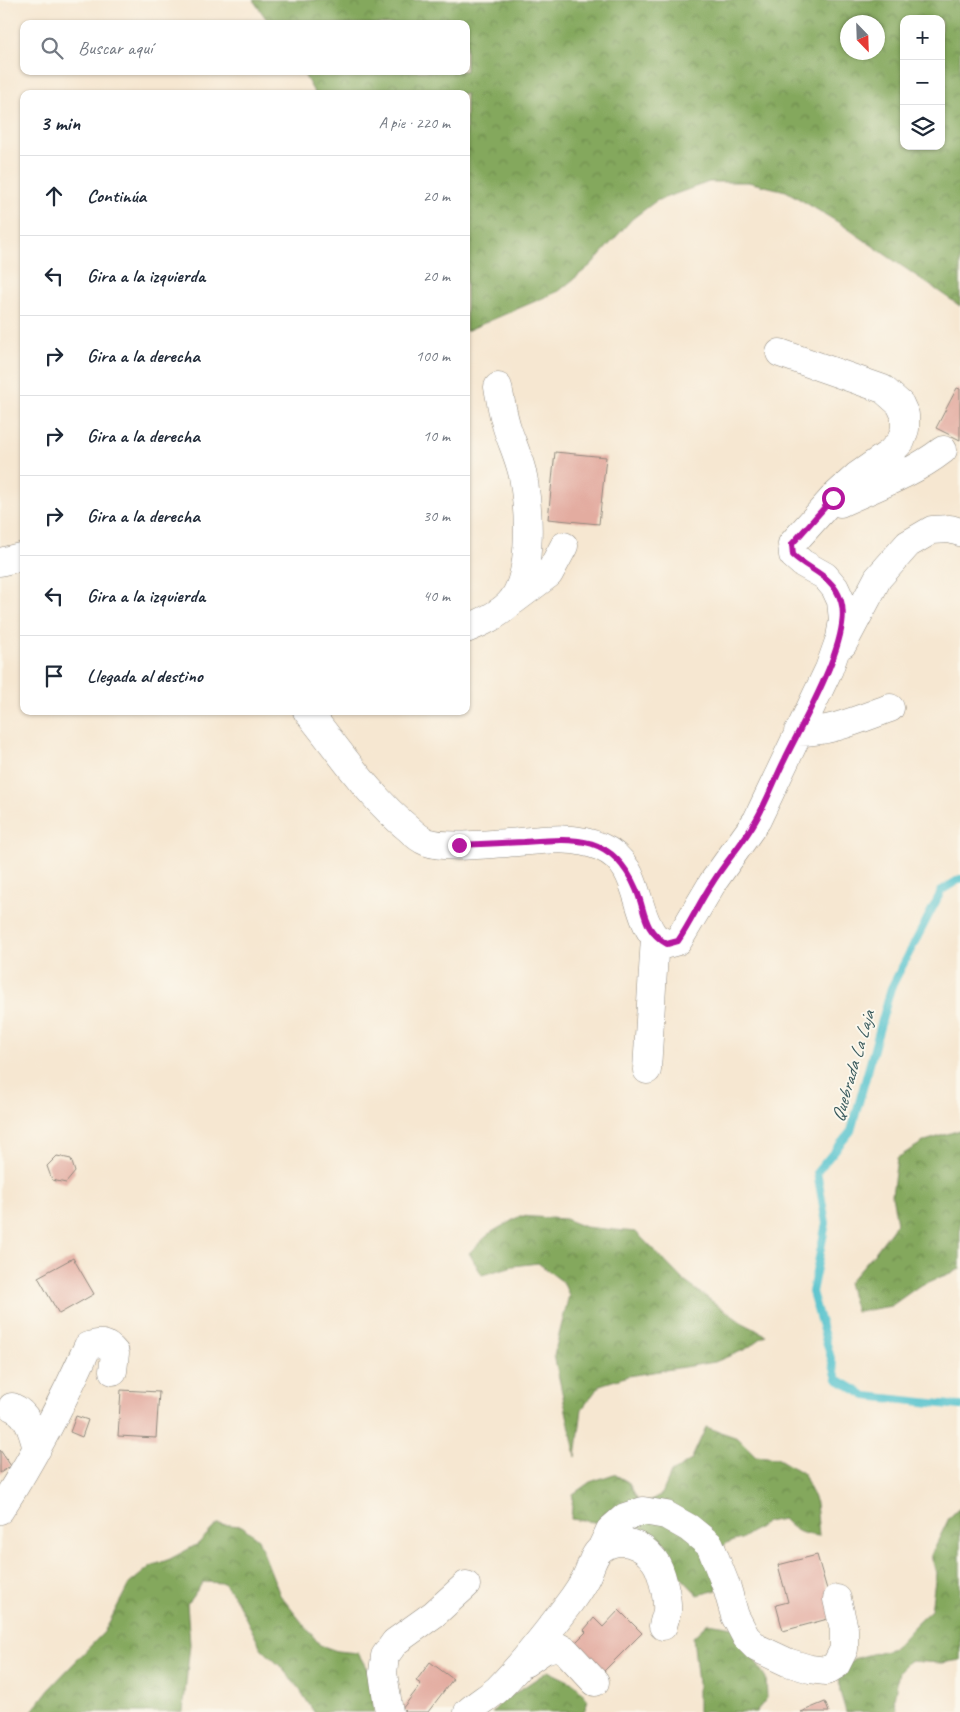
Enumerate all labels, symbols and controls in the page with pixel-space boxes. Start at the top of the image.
north arrow [840,15,885,60]
map controls [900,15,945,150]
button: + [900,15,945,60]
search box [20,20,470,75]
icon: search [38,34,66,62]
text: Buscar aquí [78,36,152,60]
button: − [900,60,945,105]
button: layers [900,105,945,150]
text: 3 min [40,110,80,136]
text: A pie · 220 m [379,113,450,133]
icon: ahead [40,182,68,210]
text: Continúa [87,184,146,208]
text: 20 m [423,186,450,206]
icon: left [40,262,68,290]
text: Gira a la izquierda [87,264,205,288]
text: 20 m [423,266,450,286]
icon: right [40,342,68,370]
text: Gira a la derecha [87,344,200,368]
text: 100 m [416,346,450,366]
icon: right [40,422,68,450]
text: Gira a la derecha [87,424,200,448]
text: 10 m [423,426,450,446]
route start [822,487,845,510]
icon: right [40,502,68,530]
text: Gira a la derecha [87,504,200,528]
text: 30 m [423,506,450,526]
icon: left [40,582,68,610]
text: Gira a la izquierda [87,584,205,608]
text: 40 m [423,586,450,606]
icon: arrive [40,662,68,690]
text: Llegada al destino [87,664,203,688]
route end [448,834,471,857]
water label: Quebrada La Laja [826,1006,881,1125]

